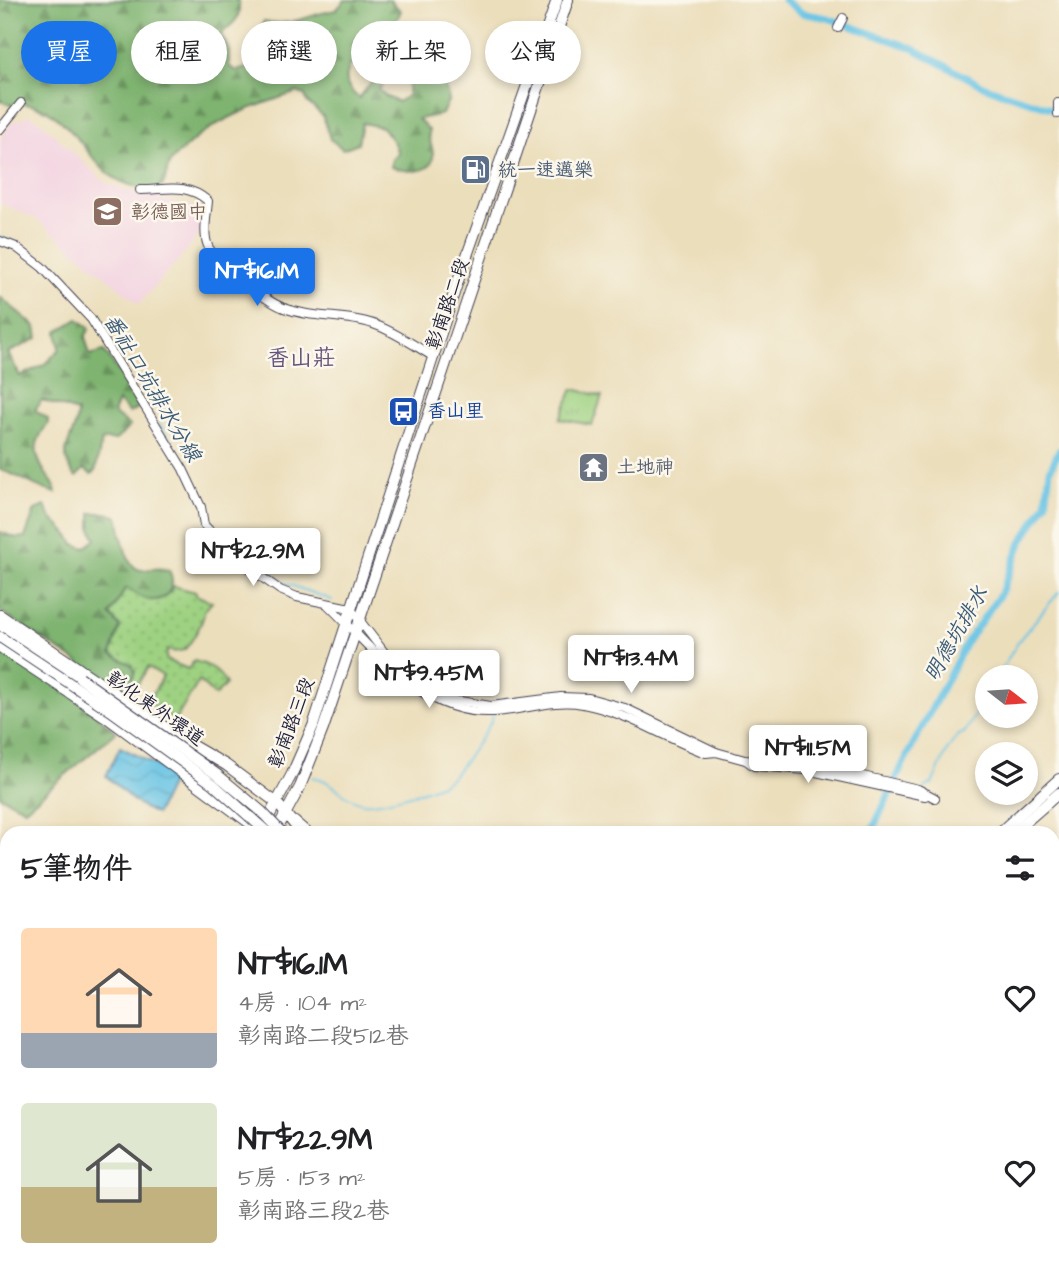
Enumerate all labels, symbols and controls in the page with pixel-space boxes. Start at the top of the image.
chip: 買屋 [21,21,117,84]
chip: 租屋 [131,21,227,84]
chip: 篩選 [241,21,337,84]
chip: 新上架 [351,21,471,84]
chip: 公寓 [485,21,581,84]
fuel station icon: 統一速邁樂 [458,153,492,187]
place label: 統一速邁樂 [498,157,593,184]
school or university icon: 彰德國中 [91,195,125,229]
place label: 彰德國中 [131,199,207,226]
pin: NT$16.1M [185,248,329,308]
text: NT$16.1M [215,255,299,287]
street label: 彰南路二段 [420,255,476,353]
water label: 番社口坑排水分線 [96,309,208,468]
district label: 香山莊 [267,342,336,374]
bus stop icon: 香山里 [387,394,421,428]
place label: 香山里 [427,398,484,425]
temple icon: 土地神 [577,450,611,484]
place label: 土地神 [617,454,674,481]
pin: NT$22.9M [181,528,325,588]
text: NT$22.9M [201,535,305,567]
water label: 明德坑排水 [917,580,995,687]
pin: NT$13.4M [559,636,703,695]
text: NT$13.4M [584,642,678,674]
pin: NT$9.45M [357,650,501,710]
text: NT$9.45M [375,657,483,689]
street label: 彰化東外環道 [101,665,209,753]
north arrow [975,665,1038,728]
map controls [975,665,1038,805]
street label: 彰南路三段 [262,674,322,772]
pin: NT$11.5M [736,726,880,785]
text: NT$11.5M [765,732,851,764]
button: layers [975,742,1038,805]
text: 5筆物件 [21,848,132,890]
icon: filters [1001,849,1039,887]
text: NT$16.1M [238,944,348,986]
icon: home [77,956,161,1040]
icon: heart [1001,979,1039,1017]
text: 4房 · 104 m² [238,987,367,1019]
text: 彰南路二段512巷 [238,1020,408,1052]
text: NT$22.9M [238,1119,373,1161]
icon: home [77,1131,161,1215]
icon: heart [1001,1154,1039,1192]
text: 5房 · 153 m² [238,1162,366,1194]
text: 彰南路三段2巷 [238,1195,389,1227]

